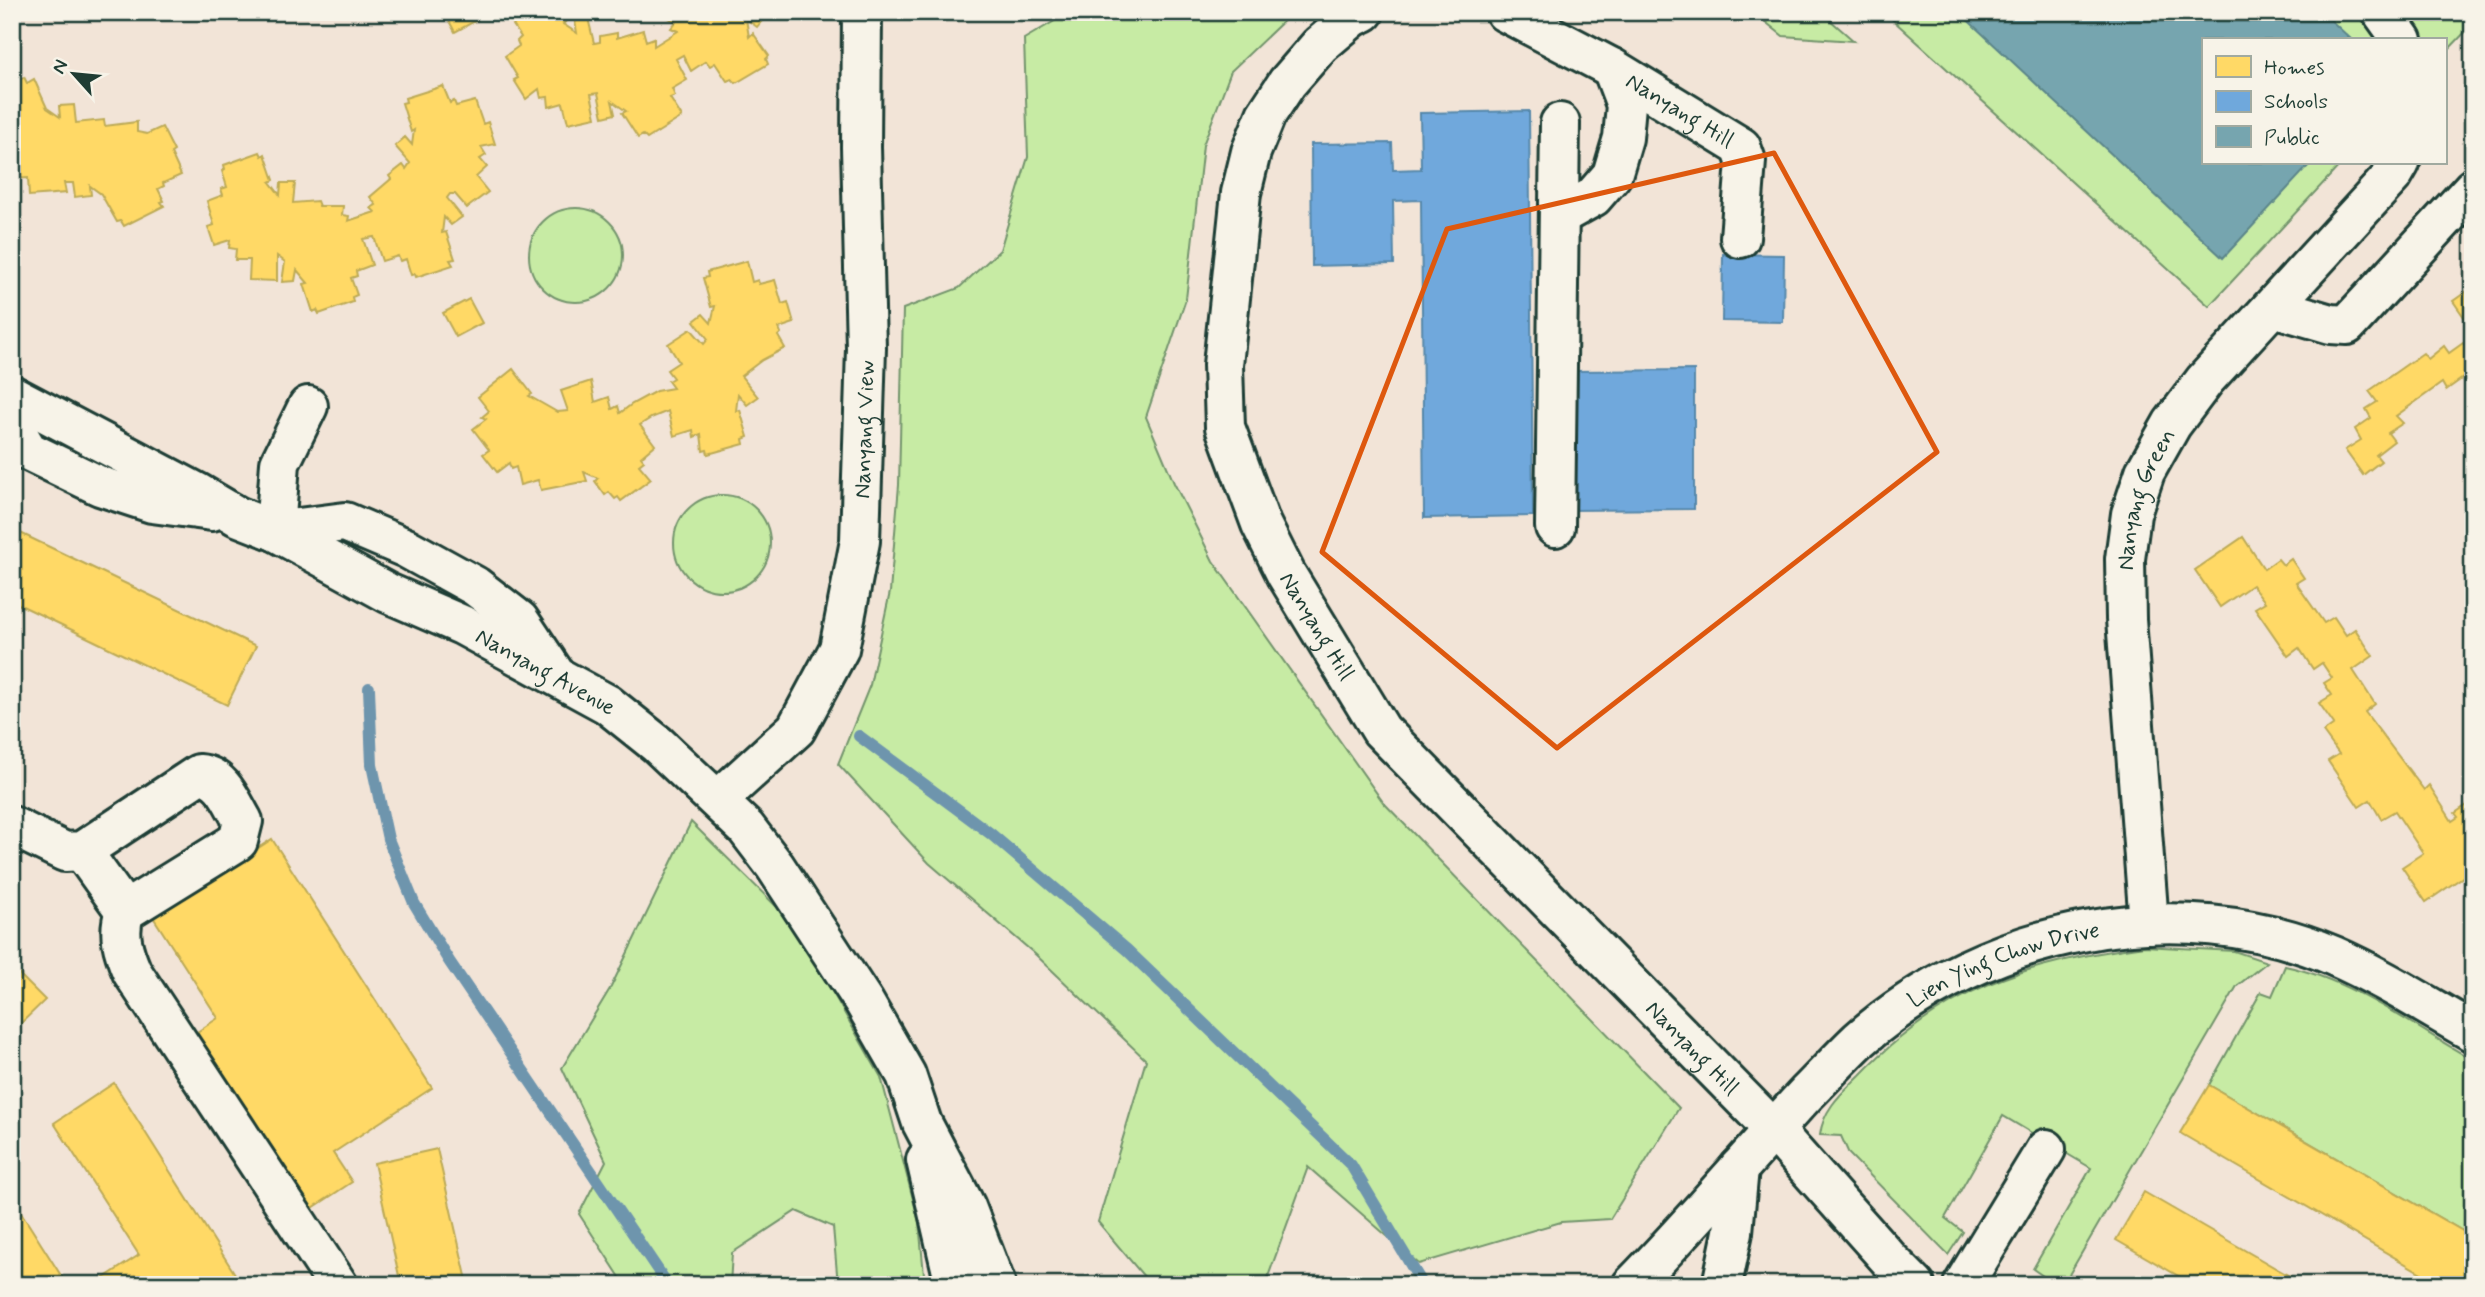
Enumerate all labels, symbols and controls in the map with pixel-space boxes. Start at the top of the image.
north arrow [38,38,108,108]
legend [2202,38,2446,164]
text: Homes [2264,54,2324,82]
text: N [46,56,74,78]
street label: Nanyang Hill [1620,67,1739,156]
text: Schools [2264,88,2328,116]
text: Public [2264,124,2320,152]
street label: Nanyang View [848,359,883,499]
street label: Nanyang Green [2112,424,2183,571]
street label: Nanyang Hill [1271,567,1360,687]
street label: Nanyang Avenue [470,622,622,723]
street label: Lien Ying Chow Drive [1903,916,2102,1016]
street label: Nanyang Hill [1638,995,1745,1103]

